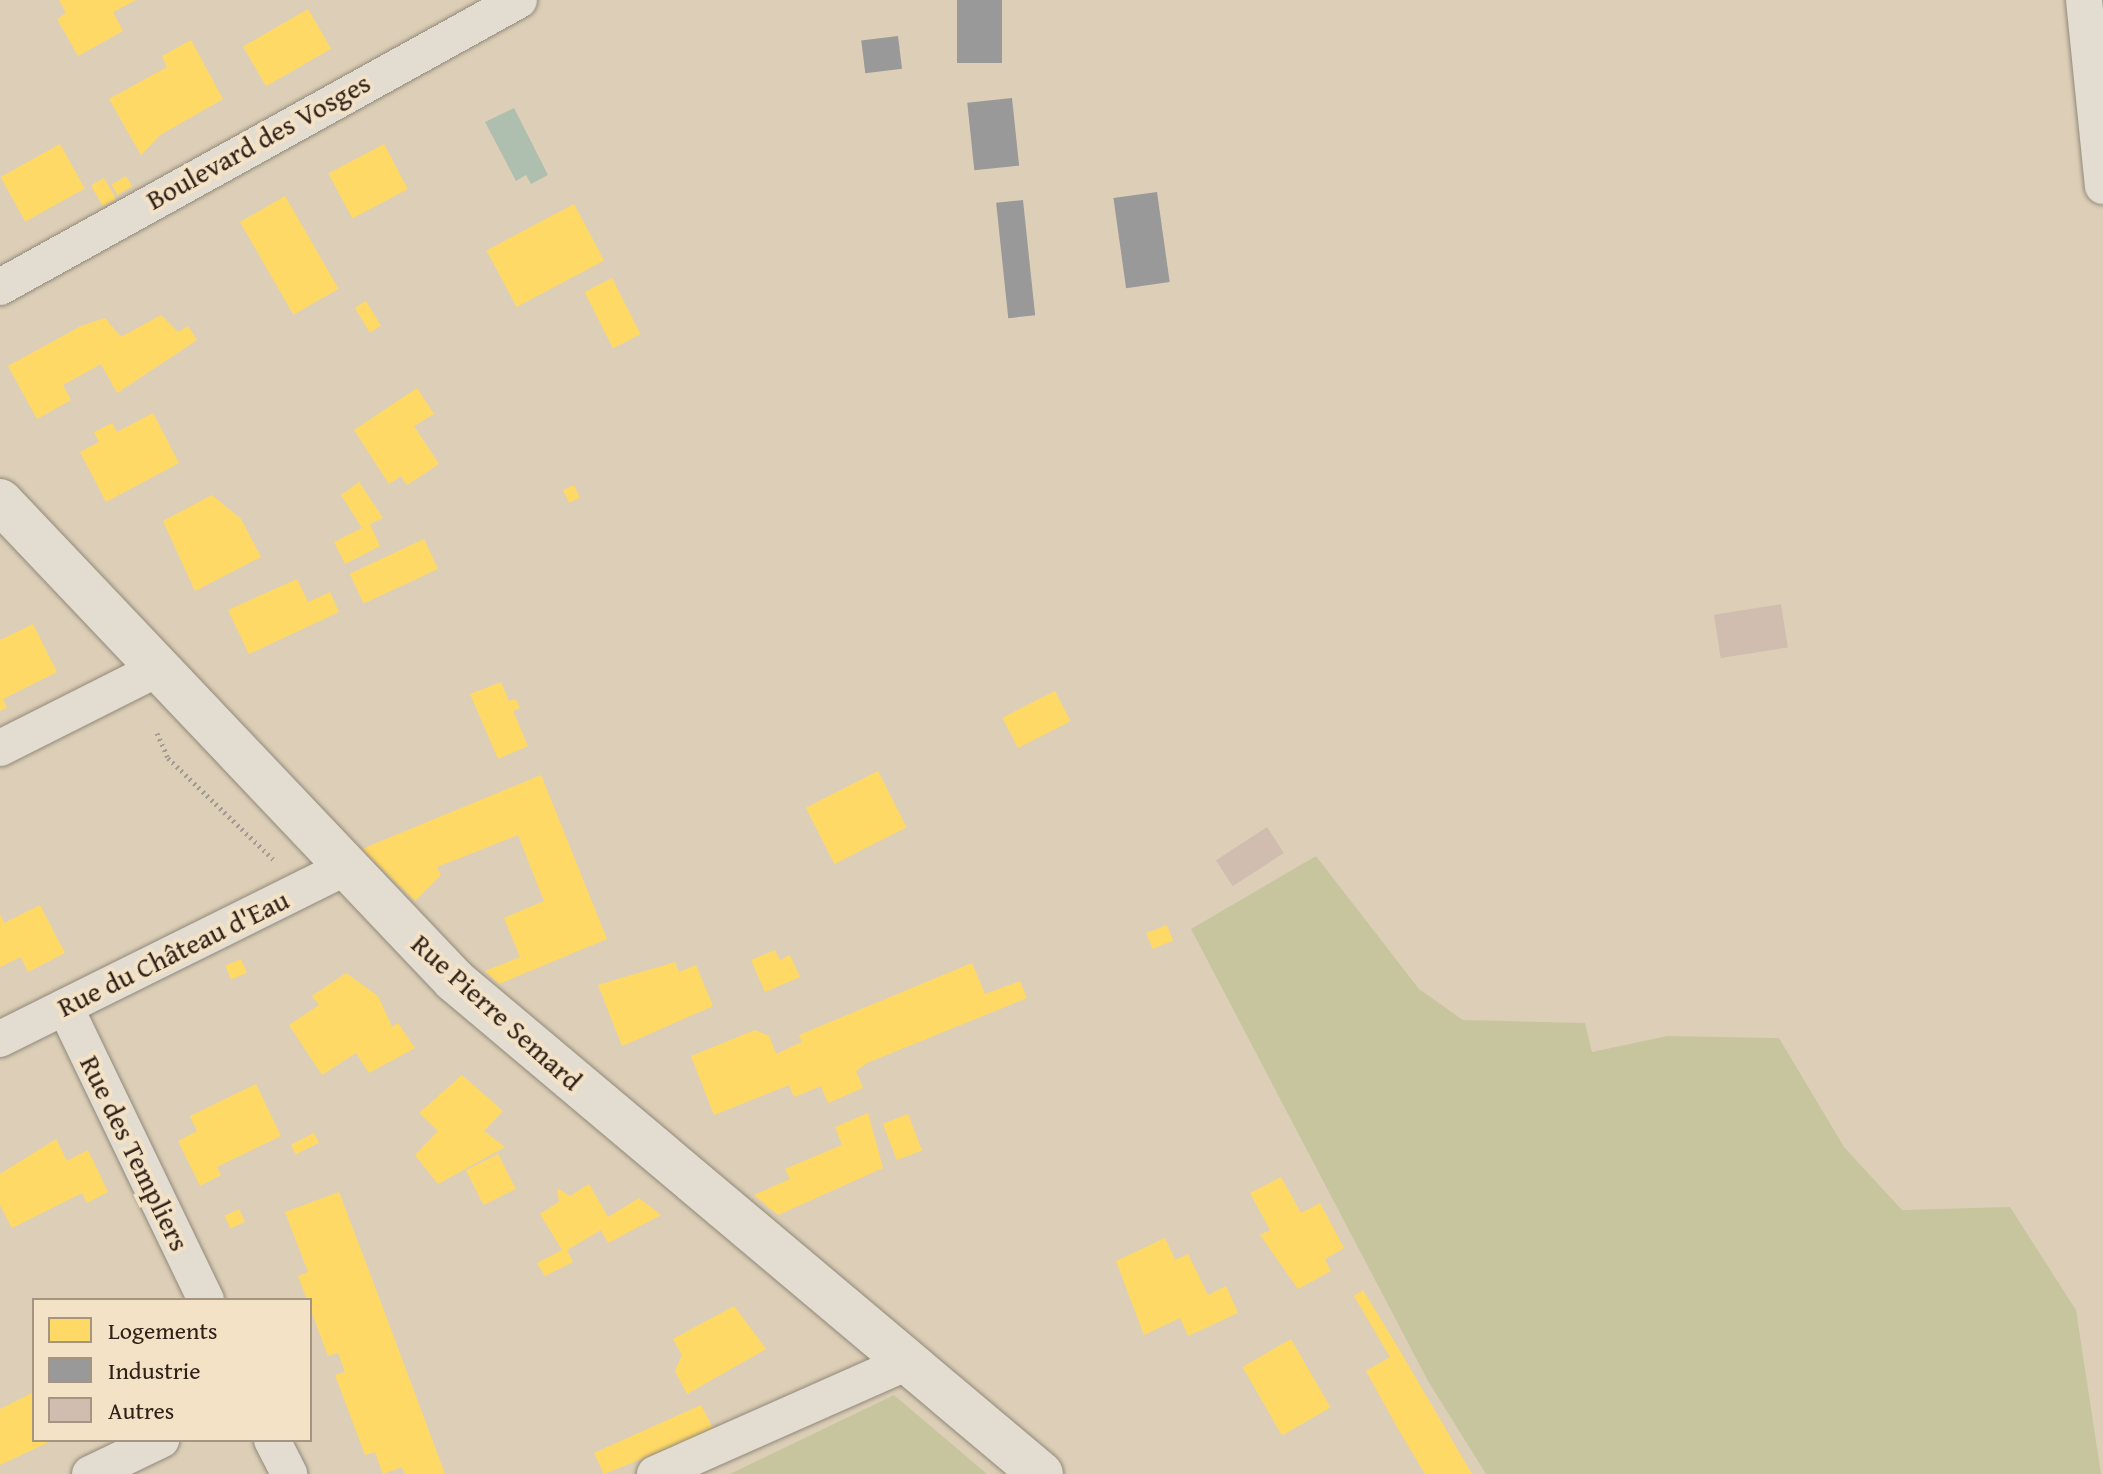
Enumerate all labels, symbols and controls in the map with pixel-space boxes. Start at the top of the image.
street label: Boulevard des Vosges [140,65,376,217]
street label: Rue du Château d'Eau [52,882,294,1024]
street label: Rue Pierre Semard [405,927,589,1097]
street label: Rue des Templiers [73,1050,197,1256]
legend [32,1298,312,1442]
text: Logements [108,1313,218,1348]
text: Industrie [108,1353,201,1388]
text: Autres [108,1393,174,1428]

